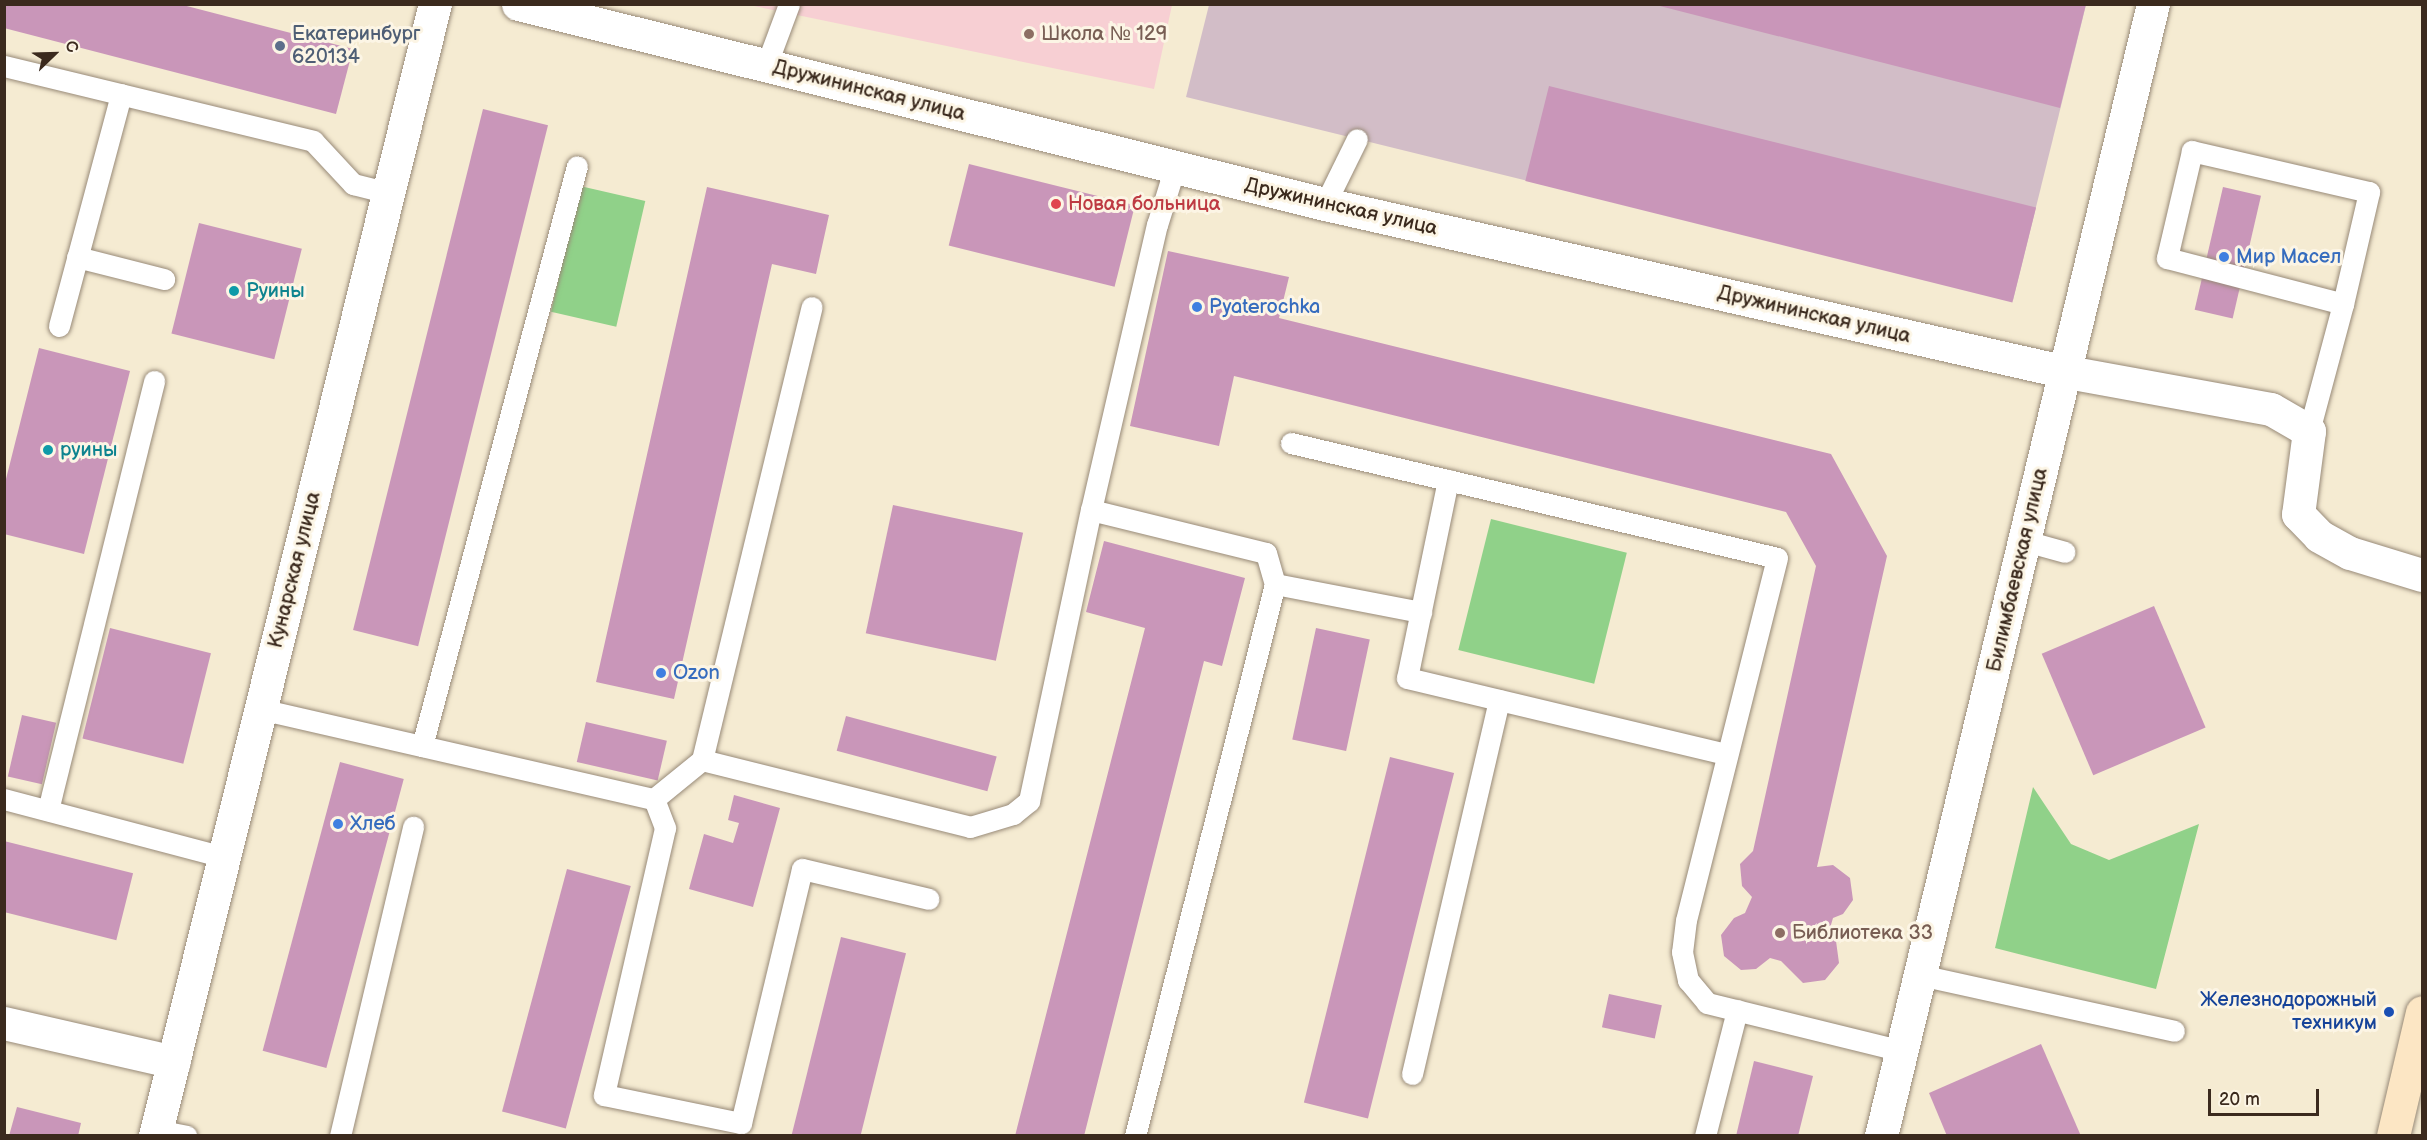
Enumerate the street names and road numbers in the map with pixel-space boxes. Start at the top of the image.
street label: Дружининская улица [770,55,968,127]
street label: Дружининская улица [1242,173,1440,241]
street label: Дружининская улица [1715,281,1913,349]
street label: Билимбаевская улица [1983,466,2053,674]
street label: Кунарская улица [264,489,326,651]

